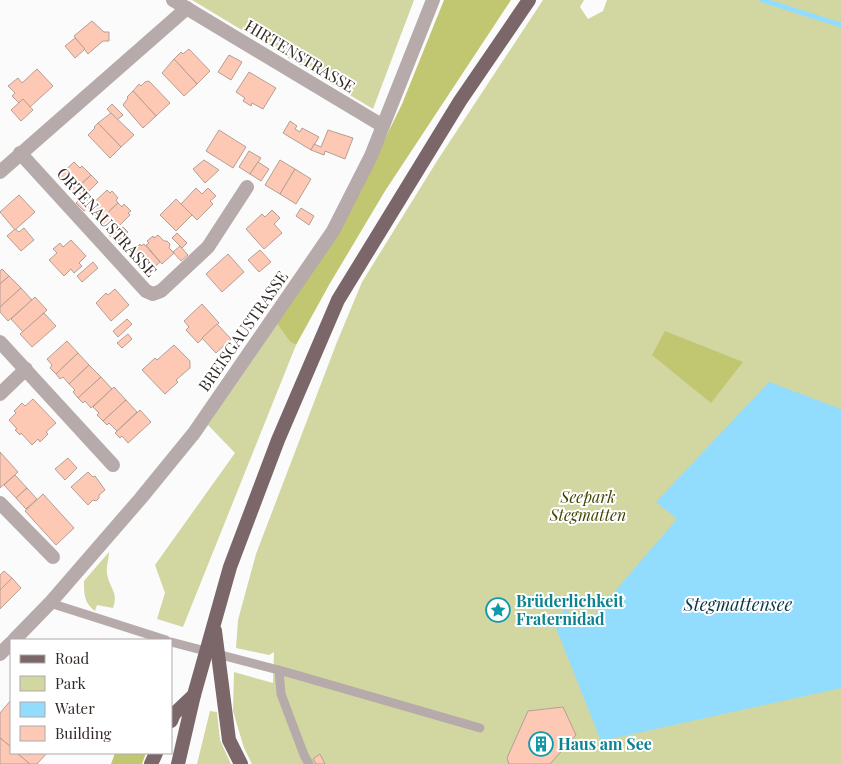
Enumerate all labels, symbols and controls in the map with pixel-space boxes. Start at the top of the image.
street label: HIRTENSTRASSE [241,14,359,97]
street label: ORTENAUSTRASSE [53,163,162,281]
street label: BREISGAUSTRASSE [193,266,292,395]
park label: Seepark Stegmatten [549,486,626,525]
place label: Brüderlichkeit Fraternidad [516,590,624,629]
water label: Stegmattensee [683,592,792,616]
place icon: Brüderlichkeit Fraternidad [485,597,511,623]
legend [10,639,172,754]
text: Road [55,648,89,668]
text: Park [55,673,87,693]
text: Water [54,698,95,718]
text: Building [55,723,112,743]
building icon: Haus am See [528,731,554,757]
place label: Haus am See [558,733,652,754]

